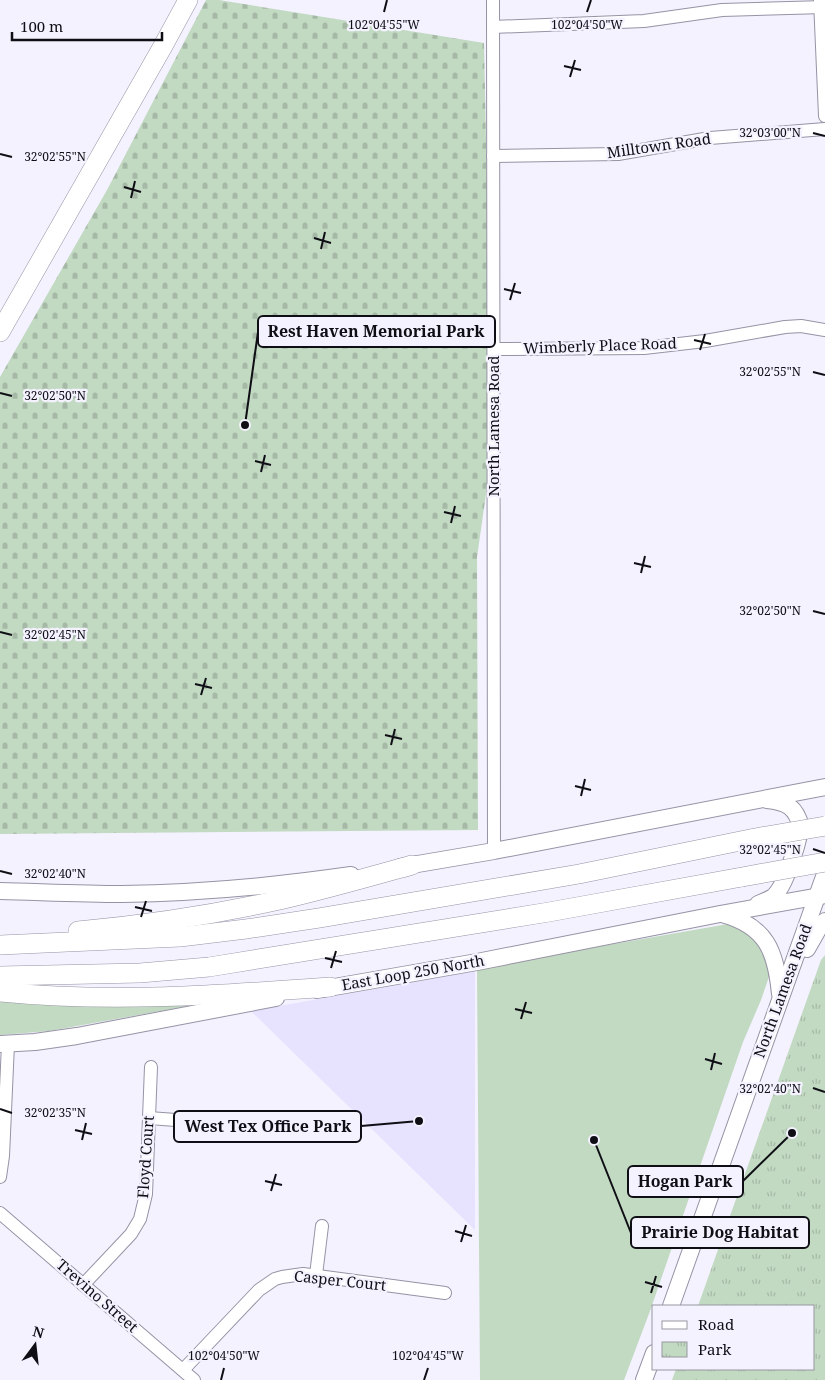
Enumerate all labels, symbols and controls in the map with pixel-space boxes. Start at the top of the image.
scale bar [12,10,162,42]
text: 100 m [20,16,63,36]
text: 102°04'55"W [348,16,420,33]
text: 102°04'50"W [551,16,623,33]
text: 32°03'00"N [739,124,801,141]
street label: Milltown Road [606,128,712,162]
text: 32°02'55"N [24,148,86,165]
callout: Rest Haven Memorial Park [258,316,495,347]
text: Rest Haven Memorial Park [267,320,485,342]
street label: Wimberly Place Road [523,332,677,358]
street label: North Lamesa Road [483,355,503,497]
text: 32°02'55"N [739,363,801,380]
text: 32°02'50"N [24,387,86,404]
text: 32°02'50"N [739,602,801,619]
text: 32°02'45"N [24,626,86,643]
text: 32°02'45"N [739,841,801,858]
text: 32°02'40"N [24,865,86,882]
street label: North Lamesa Road [749,921,816,1060]
street label: East Loop 250 North [340,950,486,994]
text: 32°02'40"N [739,1080,801,1097]
text: 32°02'35"N [24,1104,86,1121]
callout: West Tex Office Park [174,1111,361,1142]
street label: Floyd Court [132,1115,158,1199]
text: West Tex Office Park [185,1115,352,1137]
callout: Hogan Park [628,1166,743,1197]
text: Hogan Park [638,1170,733,1192]
callout: Prairie Dog Habitat [631,1217,809,1248]
text: Prairie Dog Habitat [641,1221,799,1243]
street label: Trevino Street [53,1254,143,1336]
street label: Casper Court [293,1265,387,1295]
legend [652,1305,815,1370]
text: Road [698,1314,734,1334]
north arrow [10,1320,60,1370]
text: N [31,1321,46,1343]
text: Park [698,1339,732,1359]
text: 102°04'50"W [188,1347,260,1364]
text: 102°04'45"W [392,1347,464,1364]

